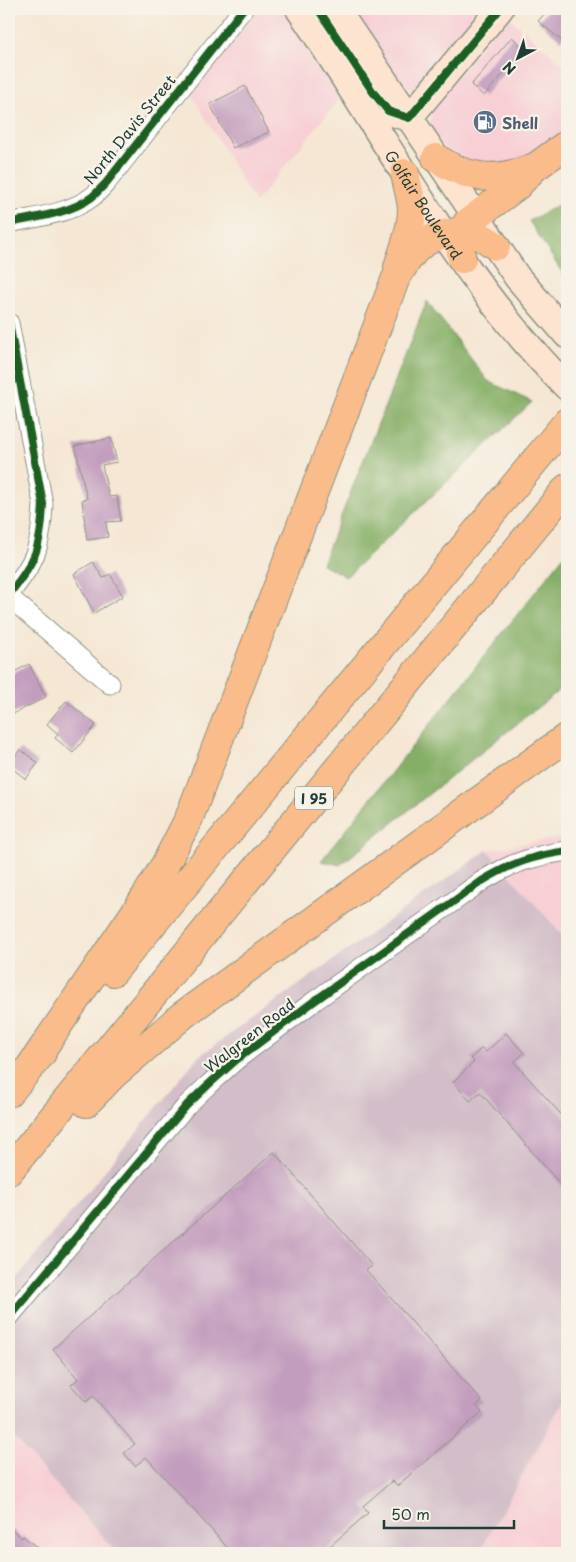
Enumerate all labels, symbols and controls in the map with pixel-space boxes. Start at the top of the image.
north arrow [494,32,544,82]
text: N [498,57,520,80]
street label: North Davis Street [78,69,180,189]
fuel station icon: Shell [472,109,498,135]
place label: Shell [502,111,538,134]
street label: Golfair Boulevard [380,145,469,263]
road number: I 95 [295,786,333,810]
street label: Walgreen Road [199,992,299,1078]
scale bar [384,1497,514,1529]
text: 50 m [391,1502,430,1525]

